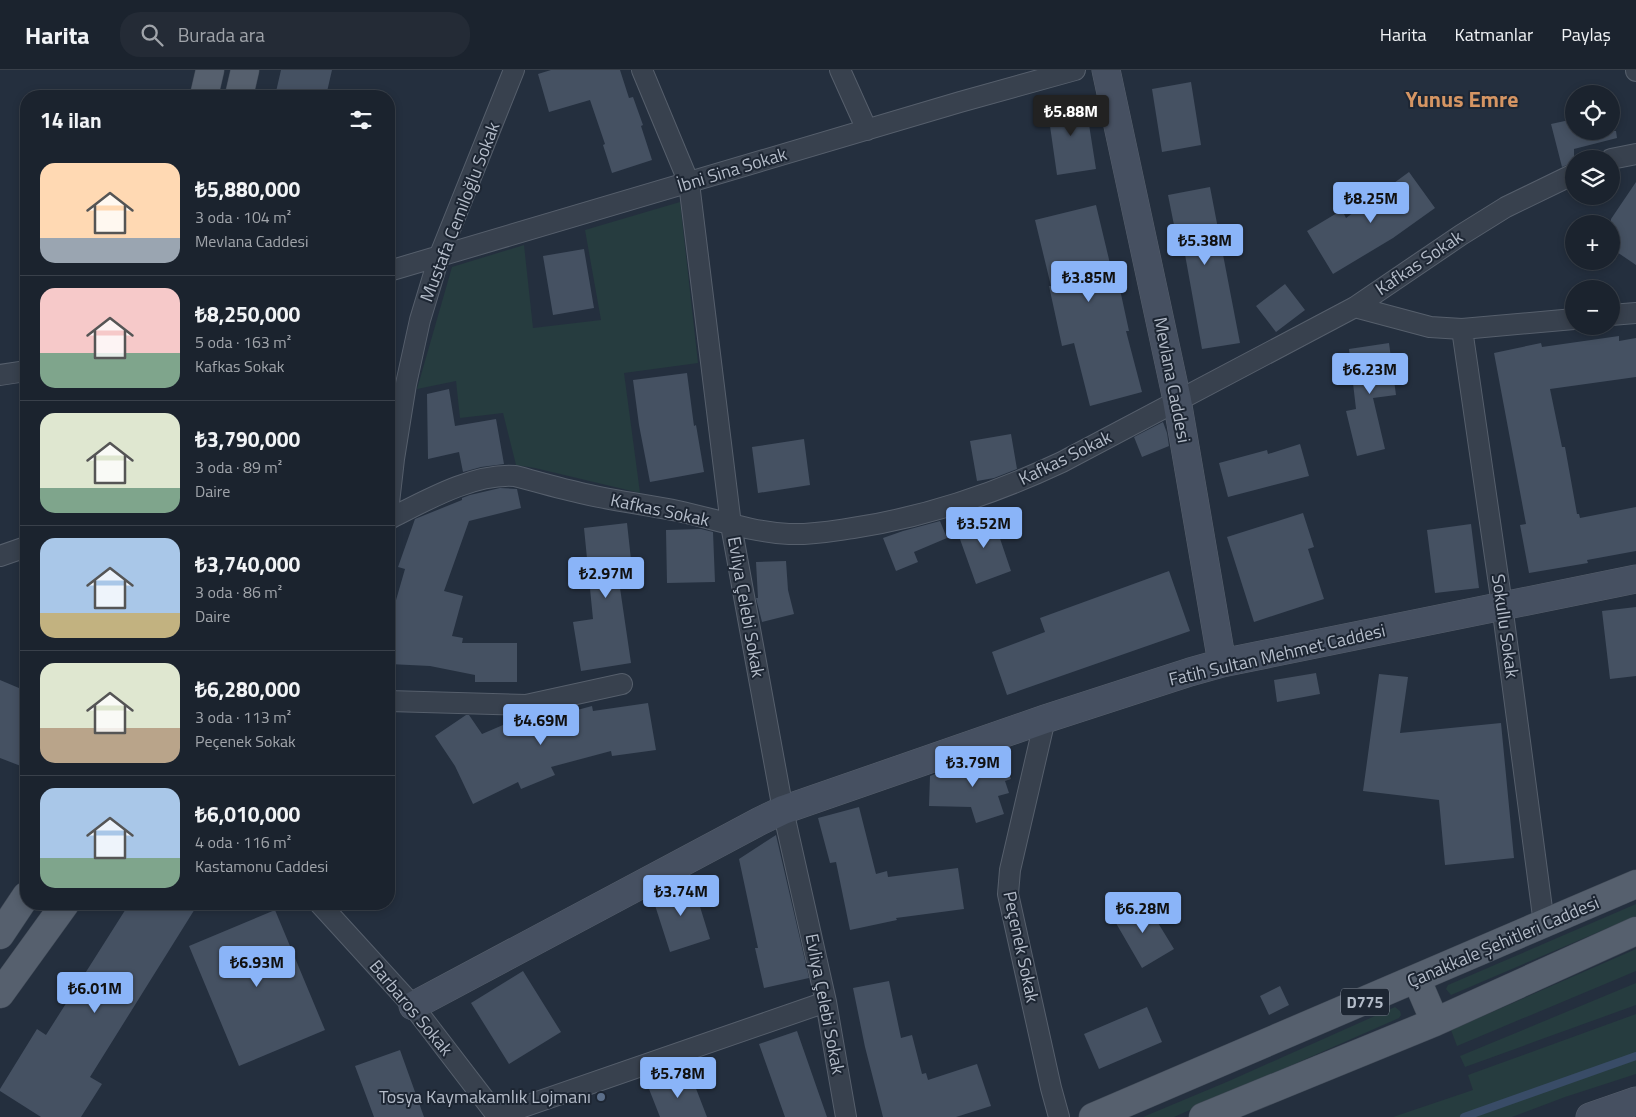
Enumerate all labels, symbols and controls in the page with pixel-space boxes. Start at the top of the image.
search box [120,12,470,57]
text: Harita [25,17,90,53]
text: Burada ara [178,20,265,49]
icon: search [138,21,166,49]
text: Harita [1380,21,1427,48]
text: Katmanlar [1455,21,1533,48]
text: Paylaş [1561,21,1611,48]
district label: Yunus Emre [1406,82,1518,116]
map controls [1565,85,1620,335]
button: locate [1565,85,1620,140]
pin: ₺5.88M [1030,94,1112,137]
text: ₺5.88M [1044,99,1098,123]
text: 14 ilan [40,104,102,136]
icon: filters [347,106,375,134]
street label: Mustafa Cemiloğlu Sokak [413,117,507,306]
street label: İbni Sina Sokak [674,140,790,199]
button: layers [1565,150,1620,205]
text: ₺5,880,000 [195,173,300,205]
pin: ₺8.25M [1330,182,1412,224]
icon: home [80,183,140,243]
text: ₺8.25M [1344,186,1398,210]
text: 3 oda · 104 m² [195,205,291,229]
button: + [1565,215,1620,270]
street label: Kafkas Sokak [1369,223,1468,302]
pin: ₺5.38M [1164,224,1246,266]
text: ₺5.38M [1178,228,1232,252]
text: Mevlana Caddesi [195,229,309,253]
pin: ₺3.85M [1048,260,1130,303]
text: ₺3.85M [1062,265,1116,289]
button: − [1565,280,1620,335]
text: ₺8,250,000 [195,298,300,330]
icon: home [80,308,140,368]
street label: Mevlana Caddesi [1147,315,1198,445]
text: 5 oda · 163 m² [195,330,291,354]
pin: ₺6.23M [1329,352,1411,395]
text: Kafkas Sokak [195,354,284,378]
text: ₺6.23M [1343,357,1397,381]
text: ₺3,790,000 [195,423,300,455]
street label: Kafkas Sokak [1014,423,1116,492]
icon: home [80,433,140,493]
text: 3 oda · 89 m² [195,455,282,479]
text: Daire [195,479,230,503]
street label: Kafkas Sokak [608,486,712,533]
pin: ₺3.52M [943,506,1025,549]
text: ₺3.52M [957,511,1011,535]
street label: Evliya Çelebi Sokak [721,534,772,680]
text: ₺3,740,000 [195,548,300,580]
pin: ₺2.97M [565,556,647,599]
icon: home [80,558,140,618]
text: ₺2.97M [579,561,633,585]
street label: Sokullu Sokak [1485,572,1526,680]
text: 3 oda · 86 m² [195,580,282,604]
text: Daire [195,604,230,628]
street label: Fatih Sultan Mehmet Caddesi [1166,616,1388,693]
text: ₺6,280,000 [195,673,300,705]
icon: home [80,683,140,743]
pin: ₺4.69M [500,704,582,746]
text: 3 oda · 113 m² [195,705,291,729]
text: ₺4.69M [514,708,568,732]
text: Peçenek Sokak [195,729,296,753]
pin: ₺3.79M [932,746,1014,788]
text: ₺3.79M [946,750,1000,774]
text: ₺6,010,000 [195,798,300,830]
icon: home [80,808,140,868]
text: 4 oda · 116 m² [195,830,291,854]
text: Kastamonu Caddesi [195,854,328,878]
pin: ₺3.74M [640,874,722,917]
text: ₺3.74M [654,879,708,903]
street label: Peçenek Sokak [997,889,1047,1005]
street label: Çanakkale Şehitleri Caddesi [1403,889,1603,994]
pin: ₺6.28M [1102,892,1184,934]
text: ₺6.28M [1116,896,1170,920]
street label: Evliya Çelebi Sokak [799,931,852,1077]
pin: ₺6.93M [216,946,298,988]
text: ₺6.93M [230,950,284,974]
street label: Barbaros Sokak [363,954,460,1062]
pin: ₺6.01M [54,972,136,1014]
text: ₺6.01M [68,976,122,1000]
road number: D775 [1341,989,1389,1016]
pin: ₺5.78M [637,1056,719,1099]
text: ₺5.78M [651,1061,705,1085]
place label: Tosya Kaymakamlık Lojmanı [379,1083,591,1110]
marker: Tosya Kaymakamlık Lojmanı [595,1091,607,1103]

